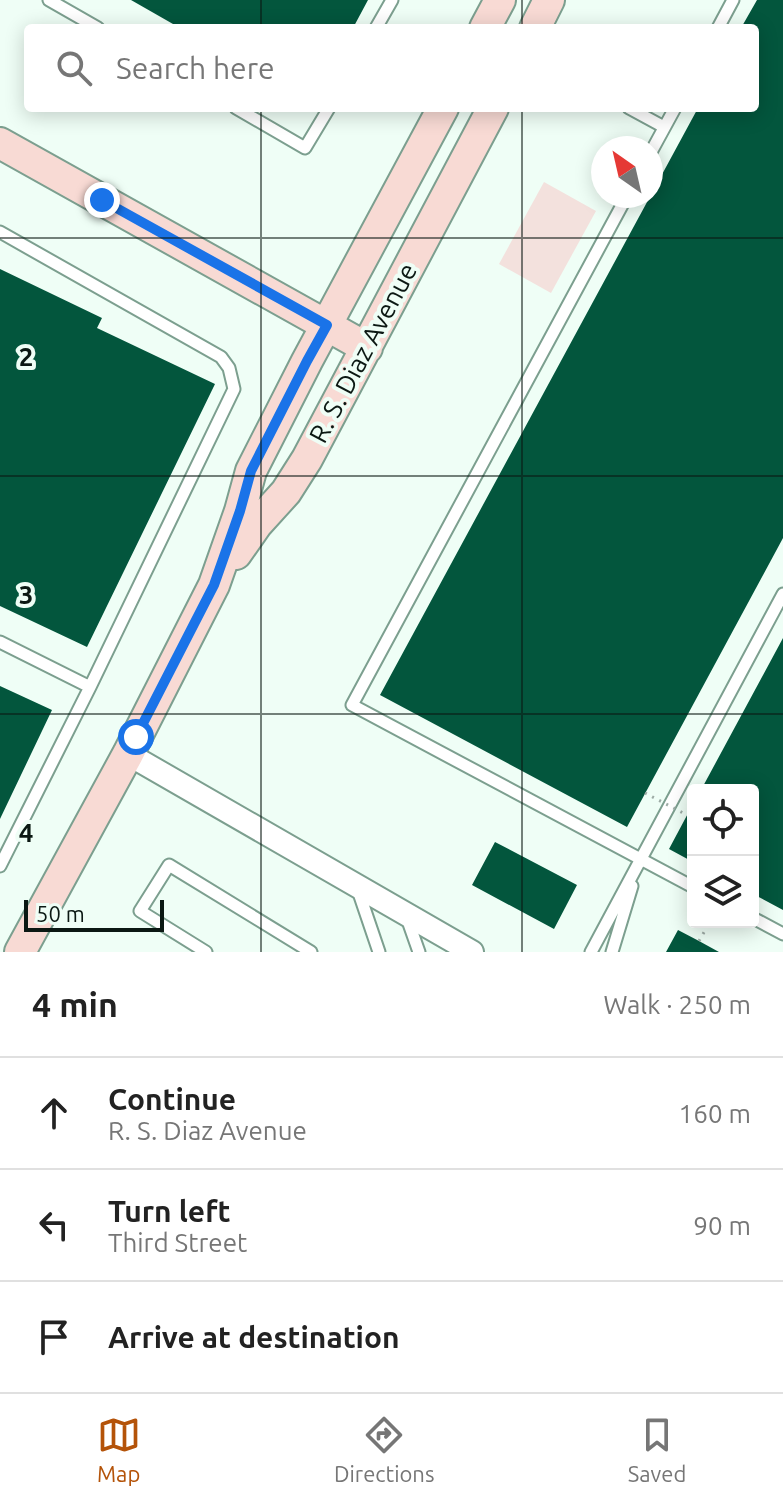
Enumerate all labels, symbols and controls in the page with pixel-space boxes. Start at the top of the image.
search box [24,24,759,112]
icon: search [52,46,96,90]
text: Search here [116,51,275,85]
north arrow [591,136,663,208]
route end [84,182,120,218]
street label: R. S. Diaz Avenue [303,258,422,447]
text: 2 [19,342,33,371]
text: 3 [19,580,33,609]
route start [118,719,154,755]
map controls [687,784,759,928]
button: locate [687,784,759,856]
text: 4 [19,818,33,847]
button: layers [687,856,759,928]
scale bar [24,896,164,932]
text: 50 m [36,901,85,926]
text: 4 min [32,985,118,1023]
text: Walk · 250 m [603,990,751,1019]
text: Continue [108,1082,236,1116]
icon: ahead [32,1091,76,1135]
text: 160 m [679,1099,751,1128]
text: R. S. Diaz Avenue [108,1116,307,1145]
text: Turn left [108,1194,230,1228]
icon: left [32,1203,76,1247]
text: 90 m [693,1211,751,1240]
text: Third Street [108,1228,247,1257]
icon: arrive [32,1315,76,1359]
text: Arrive at destination [108,1320,400,1354]
tab: Map [97,1413,141,1486]
tab: Directions [334,1413,434,1486]
tab: Saved [628,1413,686,1486]

